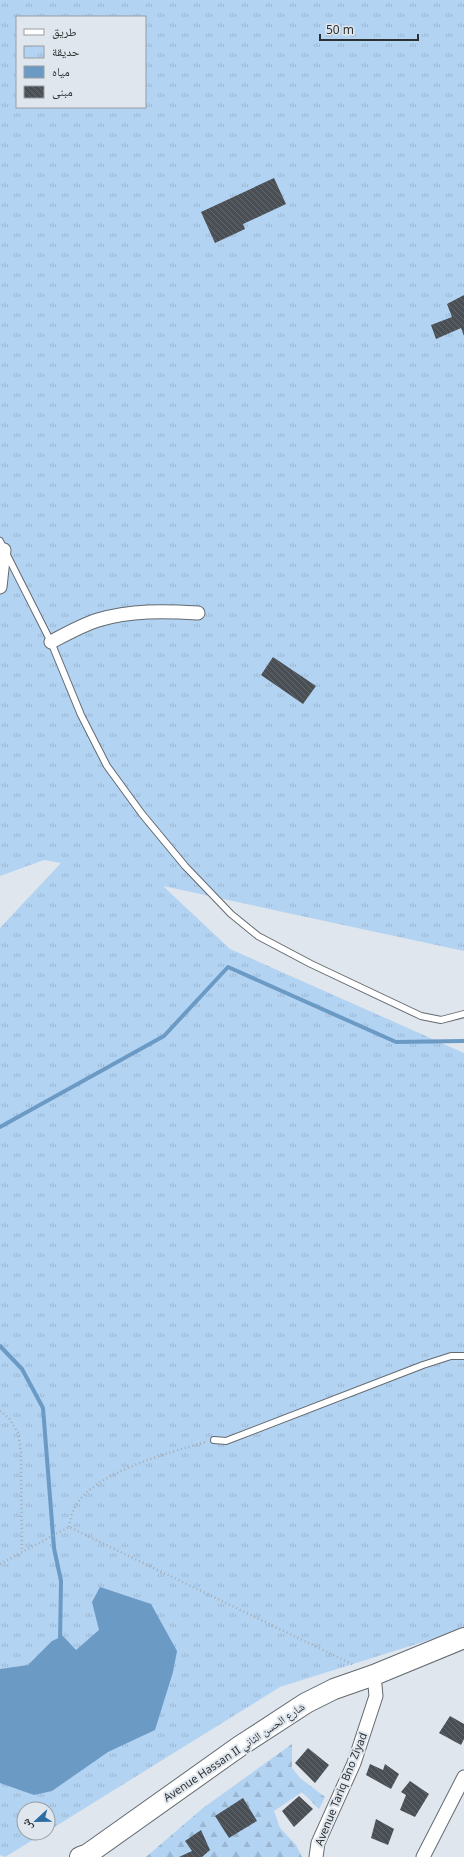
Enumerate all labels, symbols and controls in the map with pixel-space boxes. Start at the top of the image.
legend [16,16,146,108]
scale bar [320,16,418,42]
text: 50 m [326,21,354,38]
text: طريق [52,23,77,40]
text: حديقة [52,43,80,60]
text: مياه [52,63,70,80]
text: مبنى [52,83,73,100]
street label: Avenue Hassan II شارع الحسن الثاني [160,1699,308,1806]
street label: Avenue Tariq Bno Ziyad [311,1730,370,1848]
north arrow [16,1801,56,1841]
text: ش [17,1816,36,1833]

